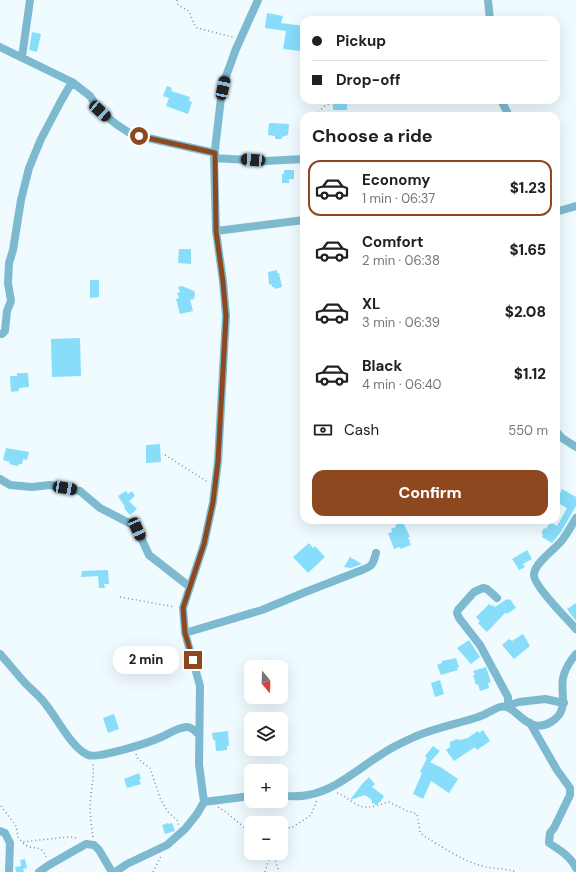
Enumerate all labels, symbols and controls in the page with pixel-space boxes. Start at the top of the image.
text: Pickup [336,31,386,51]
text: Drop-off [336,70,401,90]
car [215,75,231,101]
car [87,99,113,123]
text: Choose a ride [312,124,433,148]
route start [130,127,148,145]
car [241,153,265,167]
icon: car [314,170,350,206]
text: Economy [362,170,430,190]
text: $1.23 [510,178,546,198]
text: 1 min · 06:37 [362,190,435,207]
icon: car [314,232,350,268]
text: Comfort [362,232,423,252]
text: $1.65 [509,240,546,260]
text: 2 min · 06:38 [362,252,440,269]
icon: car [314,294,350,330]
text: XL [362,294,380,314]
text: $2.08 [505,302,546,322]
text: 3 min · 06:39 [362,314,440,331]
icon: car [314,356,350,392]
text: Black [362,356,402,376]
text: $1.12 [514,364,546,384]
text: 4 min · 06:40 [362,376,441,393]
icon: cash [312,419,334,441]
text: Cash [344,420,379,440]
text: 550 m [508,422,548,439]
button: Confirm [312,470,548,516]
car [52,480,78,496]
car [127,516,147,542]
callout: 2 min [113,646,179,674]
text: 2 min [129,651,163,668]
route end [184,651,202,669]
north arrow [244,660,288,704]
map controls [244,660,288,860]
button: layers [244,712,288,756]
button: + [244,764,288,808]
button: − [244,816,288,860]

